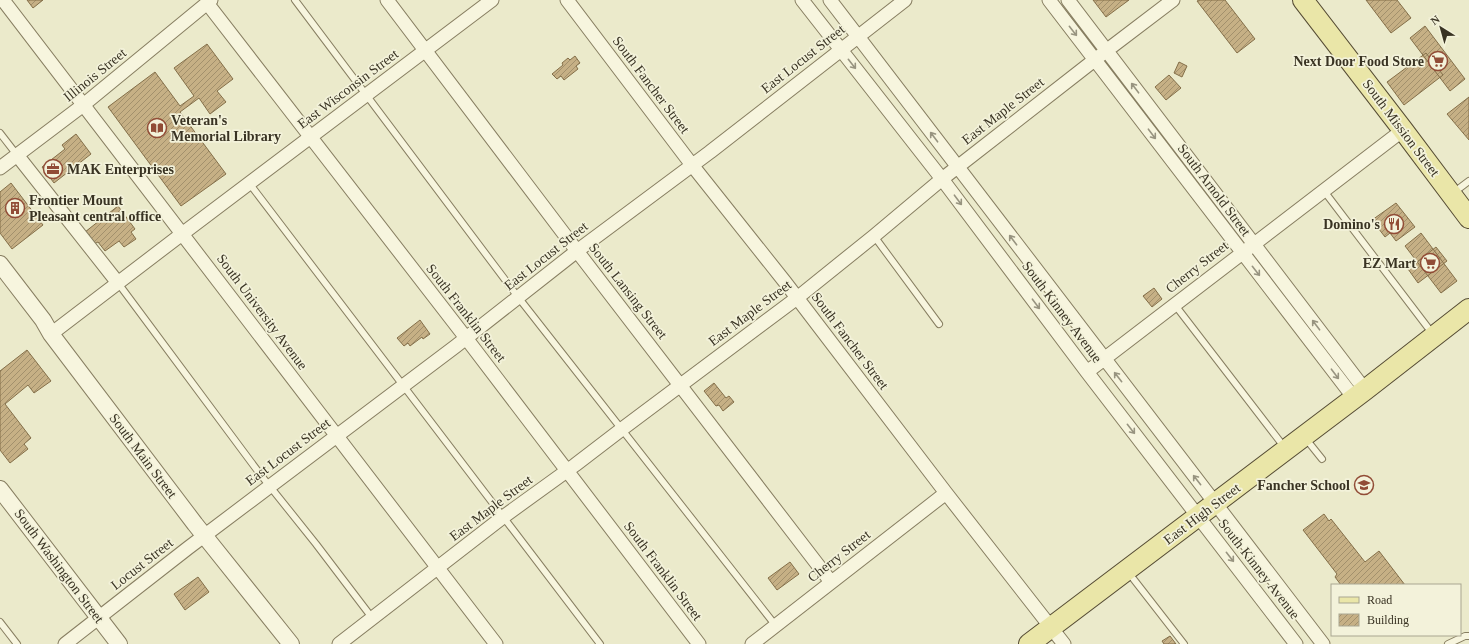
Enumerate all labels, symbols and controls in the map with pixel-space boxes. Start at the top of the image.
north arrow [1421,8,1461,48]
text: N [1428,13,1442,27]
street label: East Locust Street [758,22,848,96]
one-way arrow [1069,25,1077,36]
street label: South Fancher Street [610,34,692,136]
street label: Illinois Street [61,45,129,105]
street label: East Wisconsin Street [295,46,401,132]
supermarket icon: Next Door Food Store [1427,50,1449,72]
place label: Next Door Food Store [1293,54,1424,69]
one-way arrow [847,59,856,70]
street label: East Maple Street [959,74,1047,148]
street label: South Mission Street [1360,77,1442,179]
one-way arrow [1131,83,1140,94]
place label: Veteran's Memorial Library [171,113,281,144]
library icon: Veteran's Memorial Library [146,117,168,139]
one-way arrow [1148,129,1156,140]
one-way arrow [930,131,939,142]
street label: South Arnold Street [1175,141,1254,239]
office icon: MAK Enterprises [42,158,64,180]
place label: MAK Enterprises [67,162,174,177]
place label: Frontier Mount Pleasant central office [29,193,161,224]
one-way arrow [953,194,962,205]
building icon: Frontier Mount Pleasant central office [4,197,26,219]
restaurant icon: Domino's [1383,213,1405,235]
place label: Domino's [1323,217,1381,232]
street label: East Locust Street [501,219,591,293]
one-way arrow [1009,235,1018,246]
street label: Cherry Street [1163,238,1231,296]
street label: South Lansing Street [586,240,670,342]
street label: South University Avenue [214,251,310,373]
supermarket icon: EZ Mart [1419,252,1441,274]
place label: EZ Mart [1363,256,1416,271]
street label: South Kinney Avenue [1019,259,1105,365]
street label: South Franklin Street [423,261,509,365]
one-way arrow [1252,266,1260,277]
street label: East Maple Street [706,277,794,349]
street label: South Fancher Street [809,290,891,392]
one-way arrow [1031,298,1040,309]
one-way arrow [1312,320,1320,331]
one-way arrow [1331,369,1339,380]
one-way arrow [1113,371,1122,382]
street label: South Main Street [106,411,180,501]
street label: East Locust Street [243,415,333,489]
one-way arrow [1127,424,1136,435]
street label: East Maple Street [447,472,535,544]
one-way arrow [1193,474,1201,485]
school or university icon: Fancher School [1353,474,1375,496]
place label: Fancher School [1257,478,1350,493]
street label: East High Street [1161,480,1243,548]
street label: South Washington Street [11,506,107,626]
street label: South Kinney Avenue [1215,516,1303,622]
street label: South Franklin Street [621,519,705,623]
street label: Cherry Street [805,527,873,585]
street label: Locust Street [108,535,176,593]
one-way arrow [1226,552,1234,563]
legend [1331,584,1461,636]
text: Road [1367,593,1392,607]
text: Building [1367,613,1409,627]

